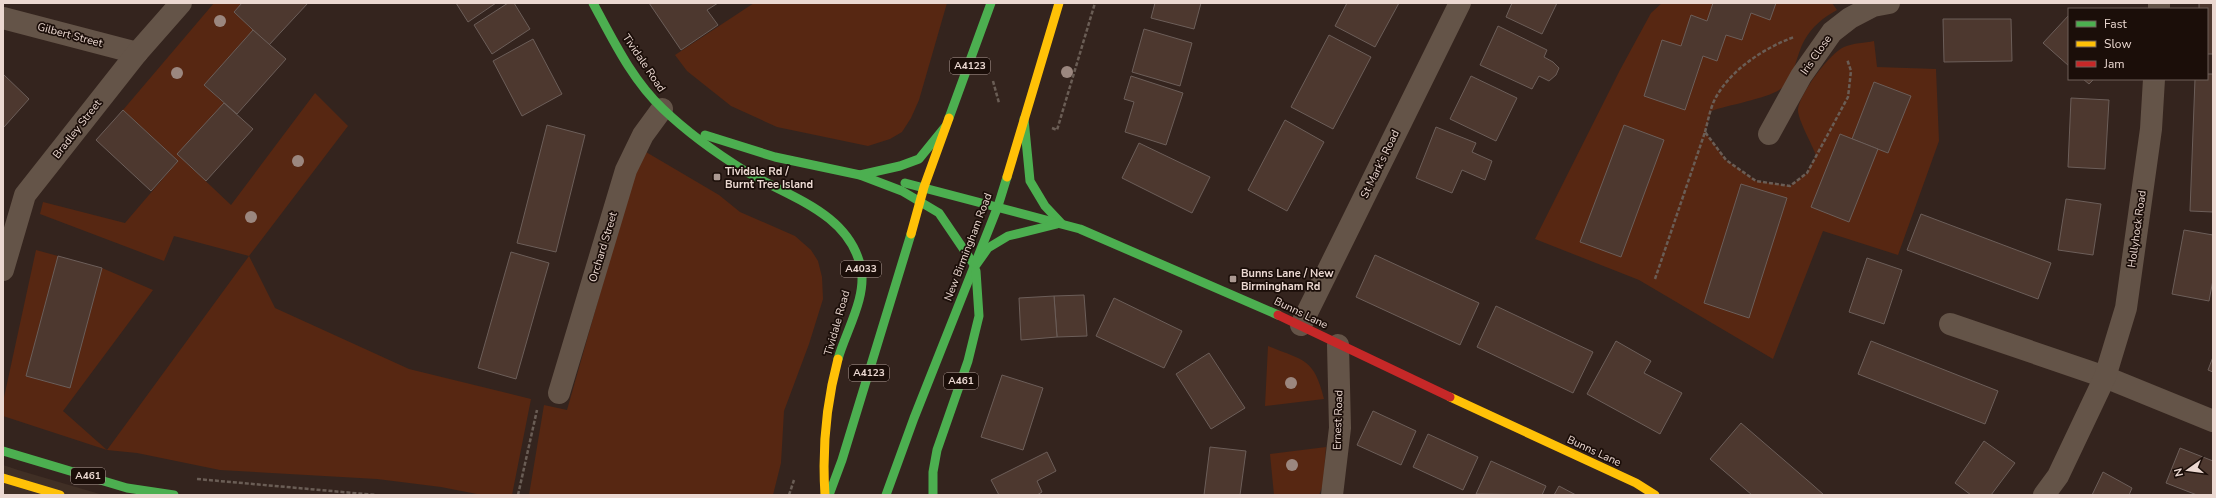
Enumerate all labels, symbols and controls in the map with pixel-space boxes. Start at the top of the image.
legend [2068,8,2208,80]
text: Fast [2104,16,2127,32]
street label: Gilbert Street [36,19,104,51]
street label: Tividale Road [619,31,669,95]
street label: Iris Close [1797,32,1835,78]
text: Slow [2104,36,2132,52]
text: Jam [2103,56,2125,72]
road number: A4123 [950,58,990,74]
street label: Bradley Street [49,96,105,162]
street label: St Mark's Road [1357,127,1403,201]
place label: Tividale Rd / Burnt Tree Island [725,164,813,192]
marker: Tividale Rd / Burnt Tree Island [712,172,722,182]
street label: Hollyhock Road [2124,189,2150,269]
street label: New Birmingham Road [940,191,996,303]
street label: Orchard Street [585,210,621,284]
road number: A4033 [841,261,881,277]
place label: Bunns Lane / New Birmingham Rd [1241,266,1334,294]
marker: Bunns Lane / New Birmingham Rd [1228,274,1238,284]
street label: Tividale Road [821,289,853,357]
street label: Bunns Lane [1272,294,1331,333]
road number: A4123 [849,365,889,381]
road number: A461 [944,373,978,389]
street label: Ernest Road [1329,390,1347,450]
street label: Bunns Lane [1564,432,1624,470]
north arrow [2168,450,2208,490]
text: N [2171,466,2187,478]
road number: A461 [71,468,105,484]

